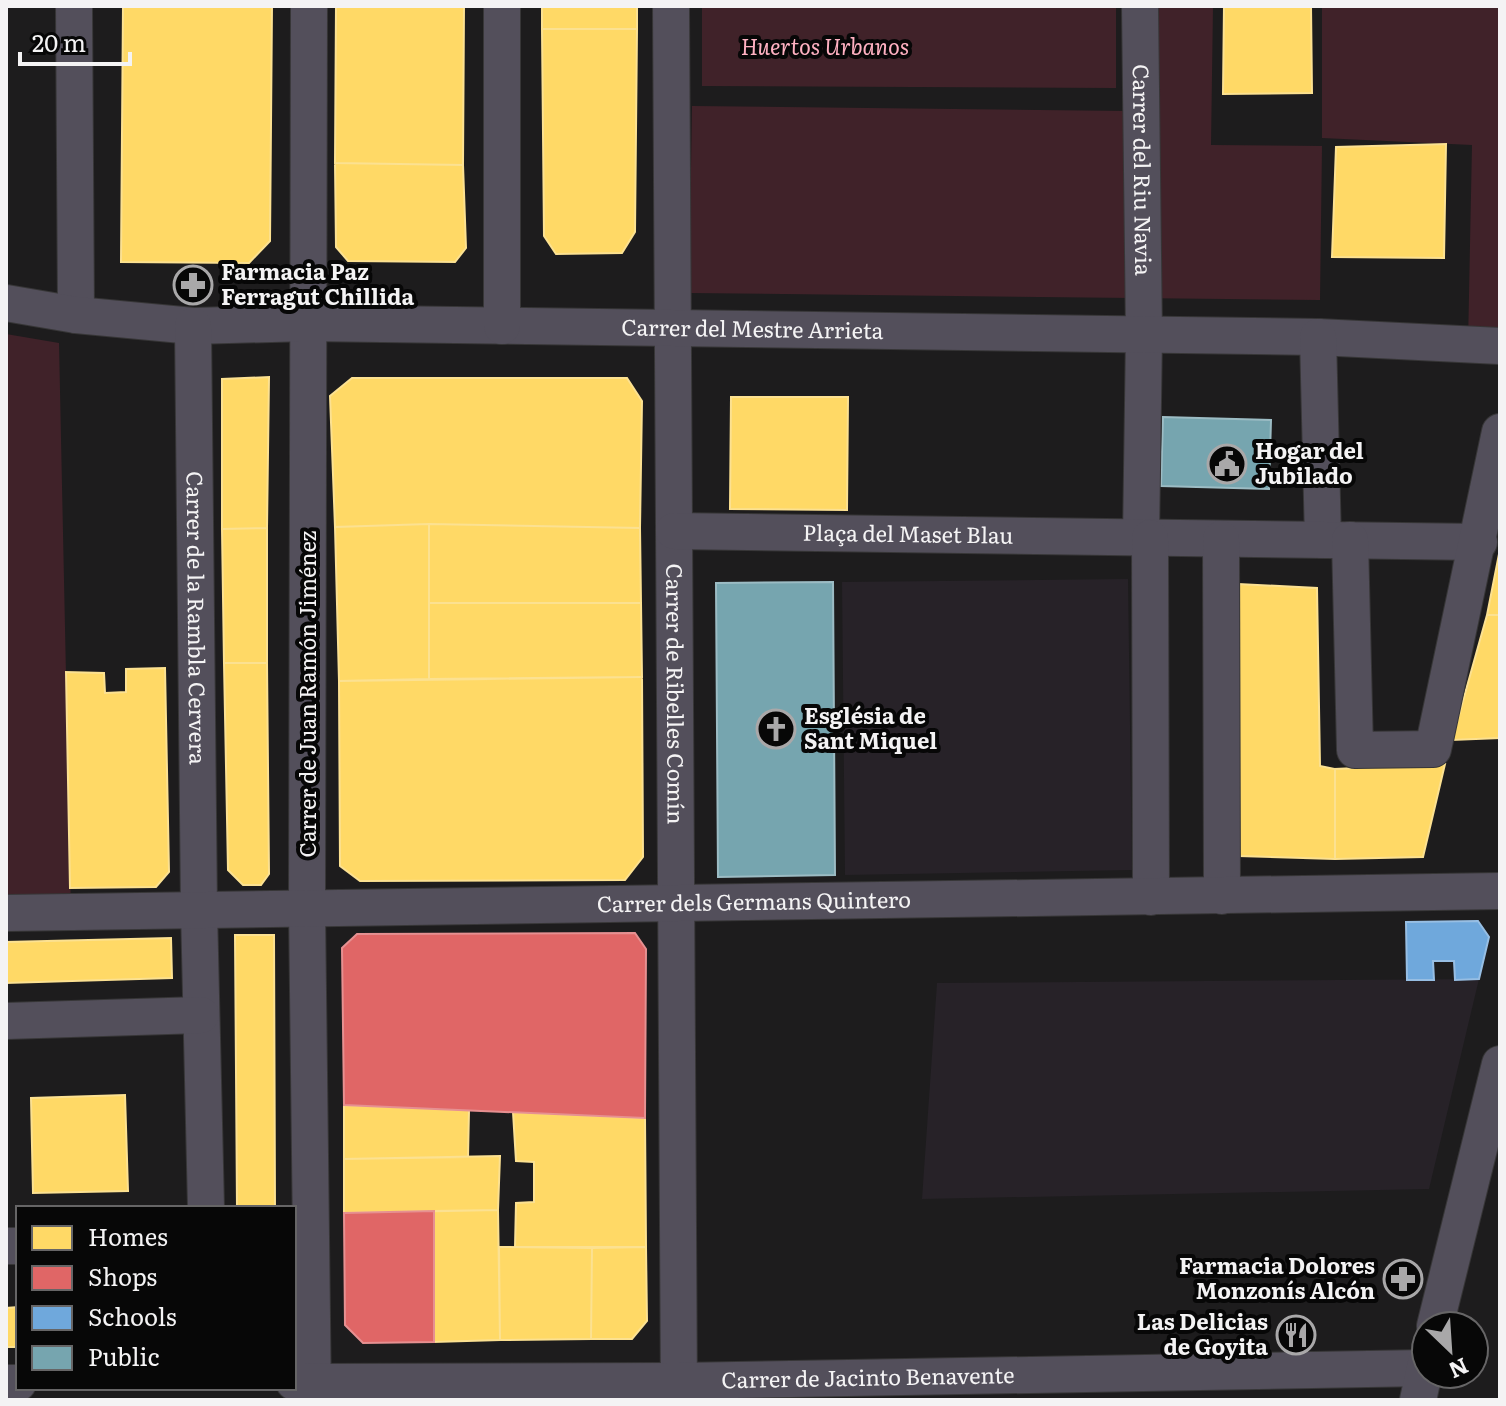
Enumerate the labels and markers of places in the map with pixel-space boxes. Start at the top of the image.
place label: Farmacia Paz Ferragut Chillida [221,254,414,312]
pharmacy icon: Farmacia Paz Ferragut Chillida [172,264,214,306]
place label: Hogar del Jubilado [1255,433,1364,491]
public building icon: Hogar del Jubilado [1206,443,1248,485]
place label: Església de Sant Miquel [804,698,937,756]
church icon: Església de Sant Miquel [755,708,797,750]
place label: Farmacia Dolores Monzonís Alcón [1179,1248,1375,1306]
pharmacy icon: Farmacia Dolores Monzonís Alcón [1382,1258,1424,1300]
place label: Las Delicias de Goyita [1137,1304,1268,1362]
restaurant icon: Las Delicias de Goyita [1275,1314,1317,1356]

